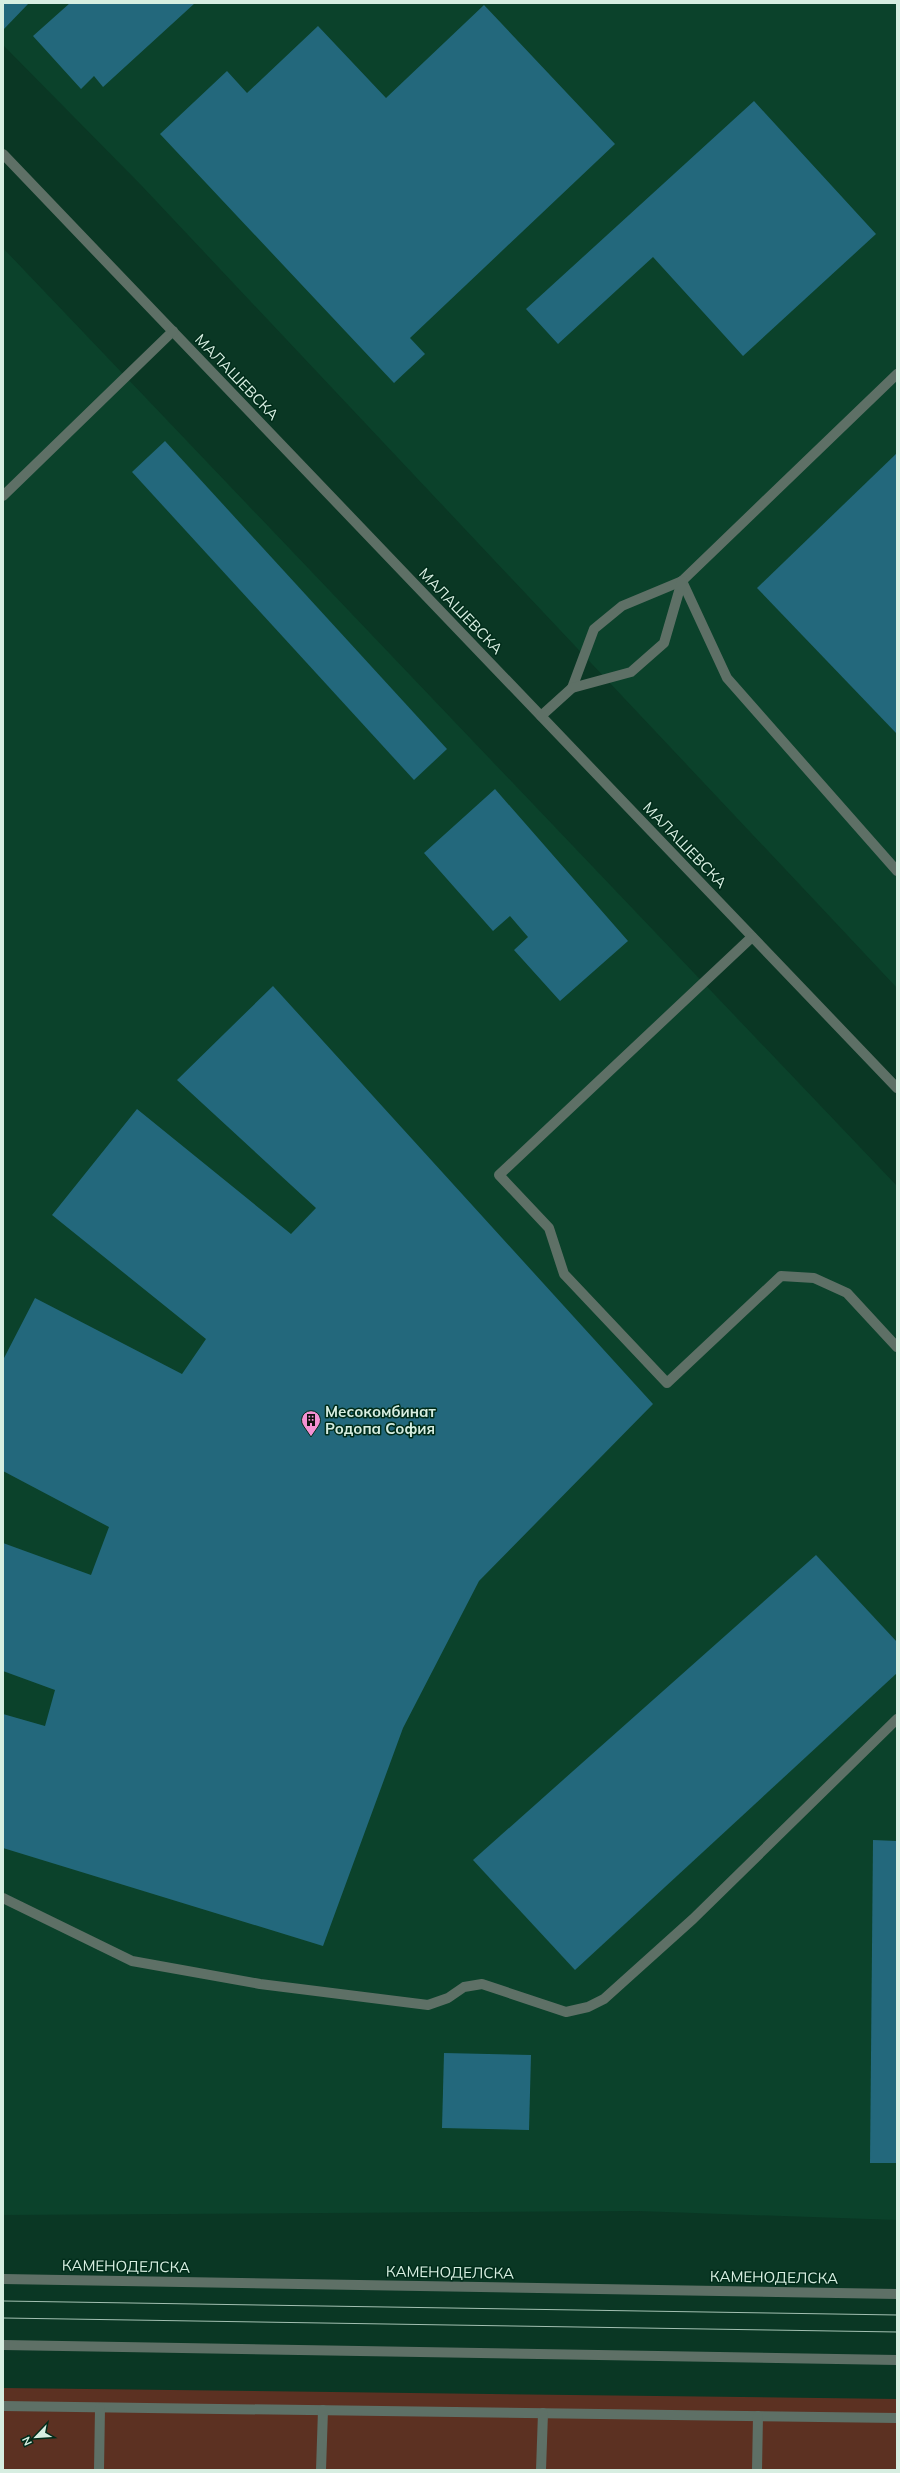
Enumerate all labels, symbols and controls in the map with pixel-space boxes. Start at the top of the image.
street label: МАЛАШЕВСКА [191,330,283,424]
street label: МАЛАШЕВСКА [415,564,507,658]
street label: МАЛАШЕВСКА [639,798,731,892]
place label: Месокомбинат Родопа София [325,1402,437,1438]
building icon: Месокомбинат Родопа София [300,1409,322,1437]
street label: КАМЕНОДЕЛСКА [62,2255,190,2277]
street label: КАМЕНОДЕЛСКА [386,2261,514,2283]
street label: КАМЕНОДЕЛСКА [710,2266,838,2288]
north arrow [16,2417,56,2457]
text: N [19,2435,35,2448]

